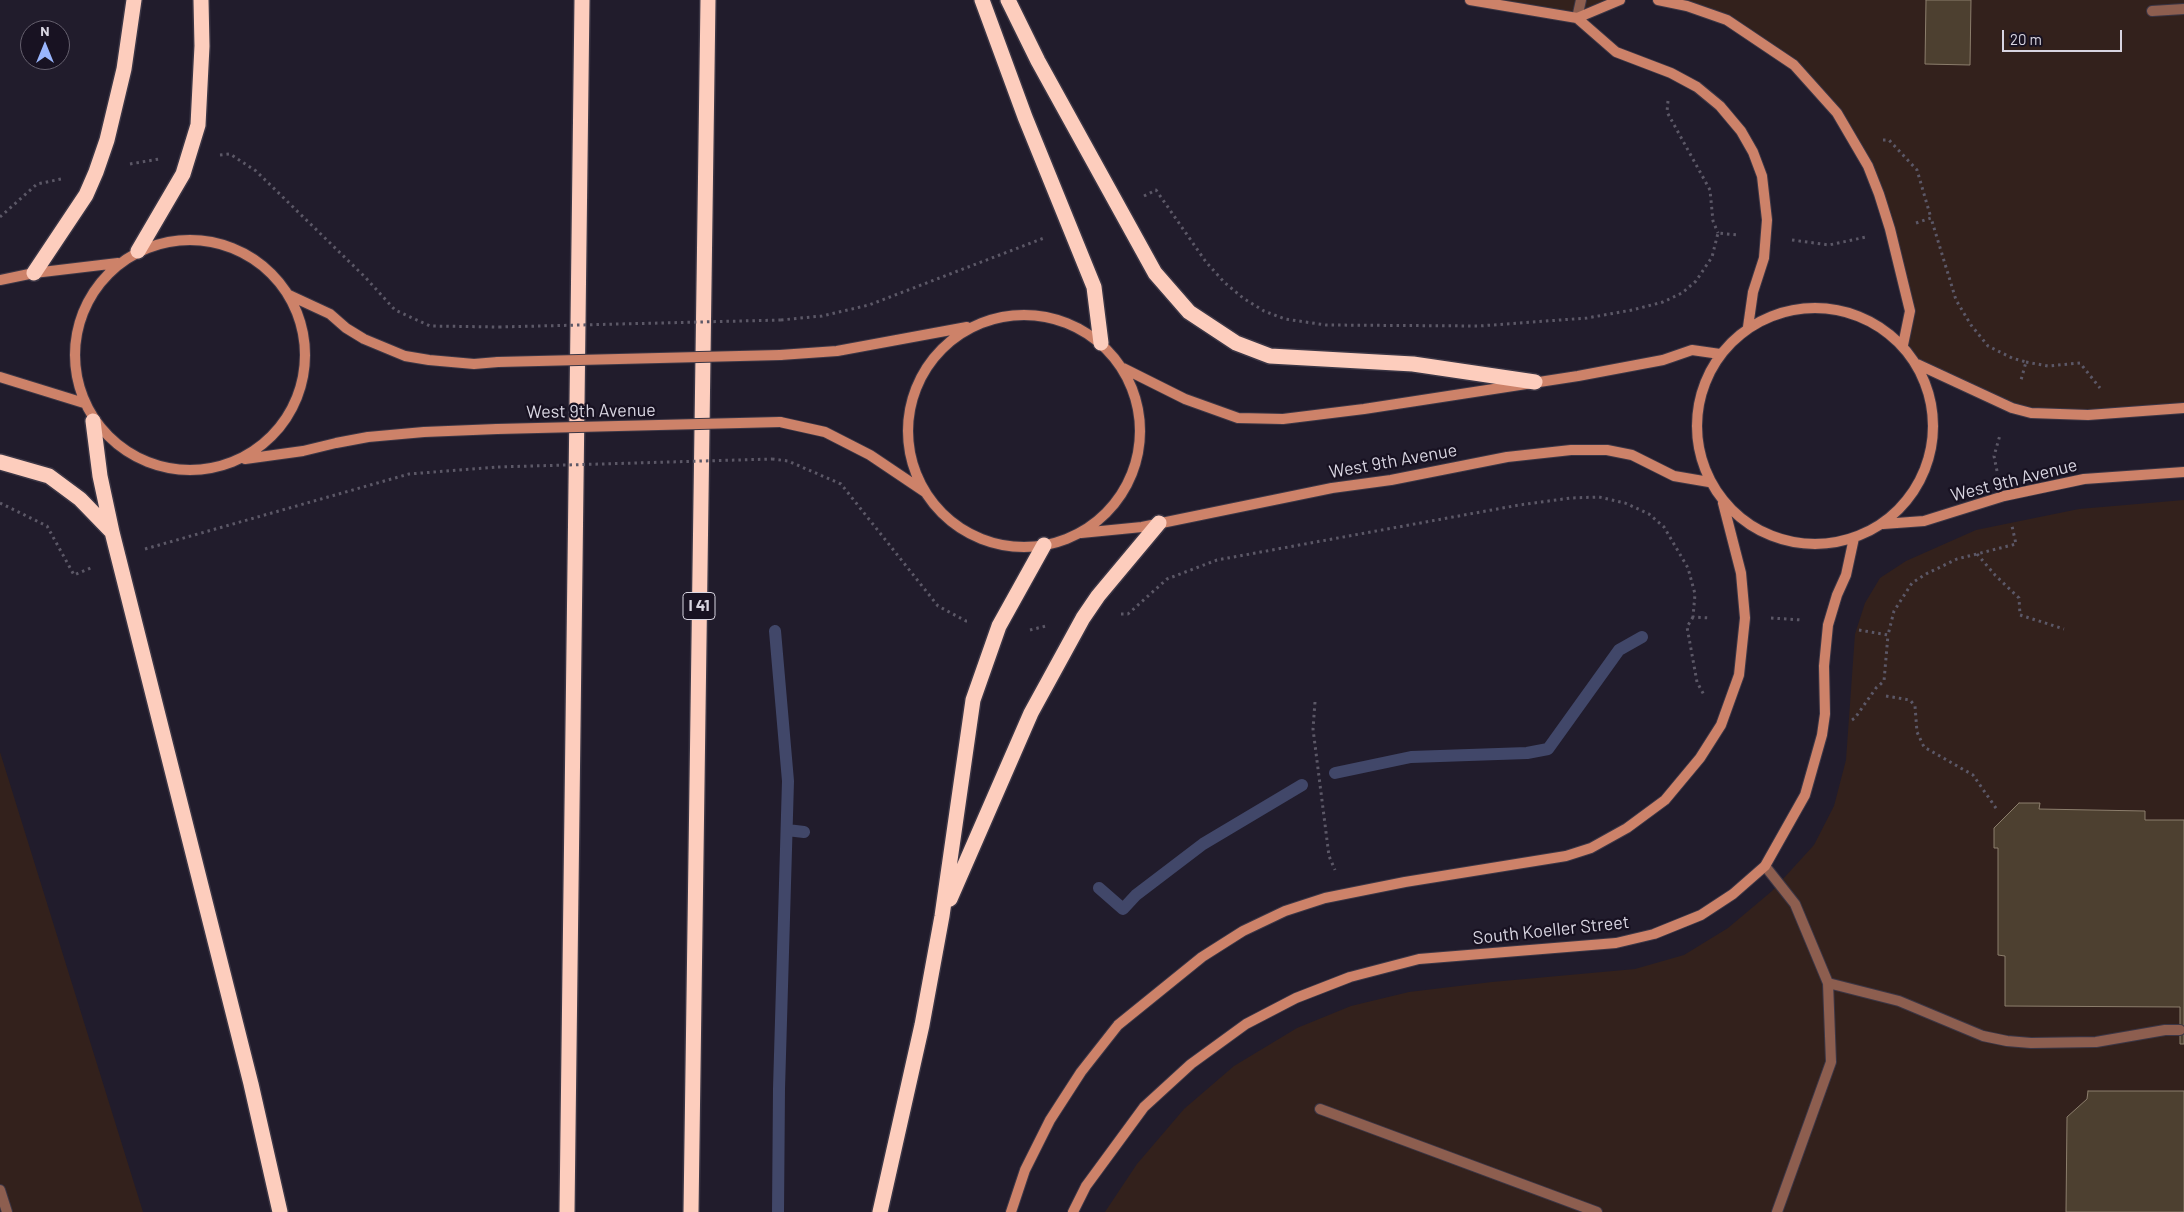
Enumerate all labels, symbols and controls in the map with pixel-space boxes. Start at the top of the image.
north arrow [20,20,70,70]
scale bar [2004,20,2124,52]
text: N [40,22,50,39]
text: 20 m [2010,30,2042,48]
street label: West 9th Avenue [526,399,656,423]
street label: West 9th Avenue [1327,439,1459,483]
street label: West 9th Avenue [1949,454,2079,506]
road number: I 41 [683,592,715,620]
street label: South Koeller Street [1472,911,1630,949]

